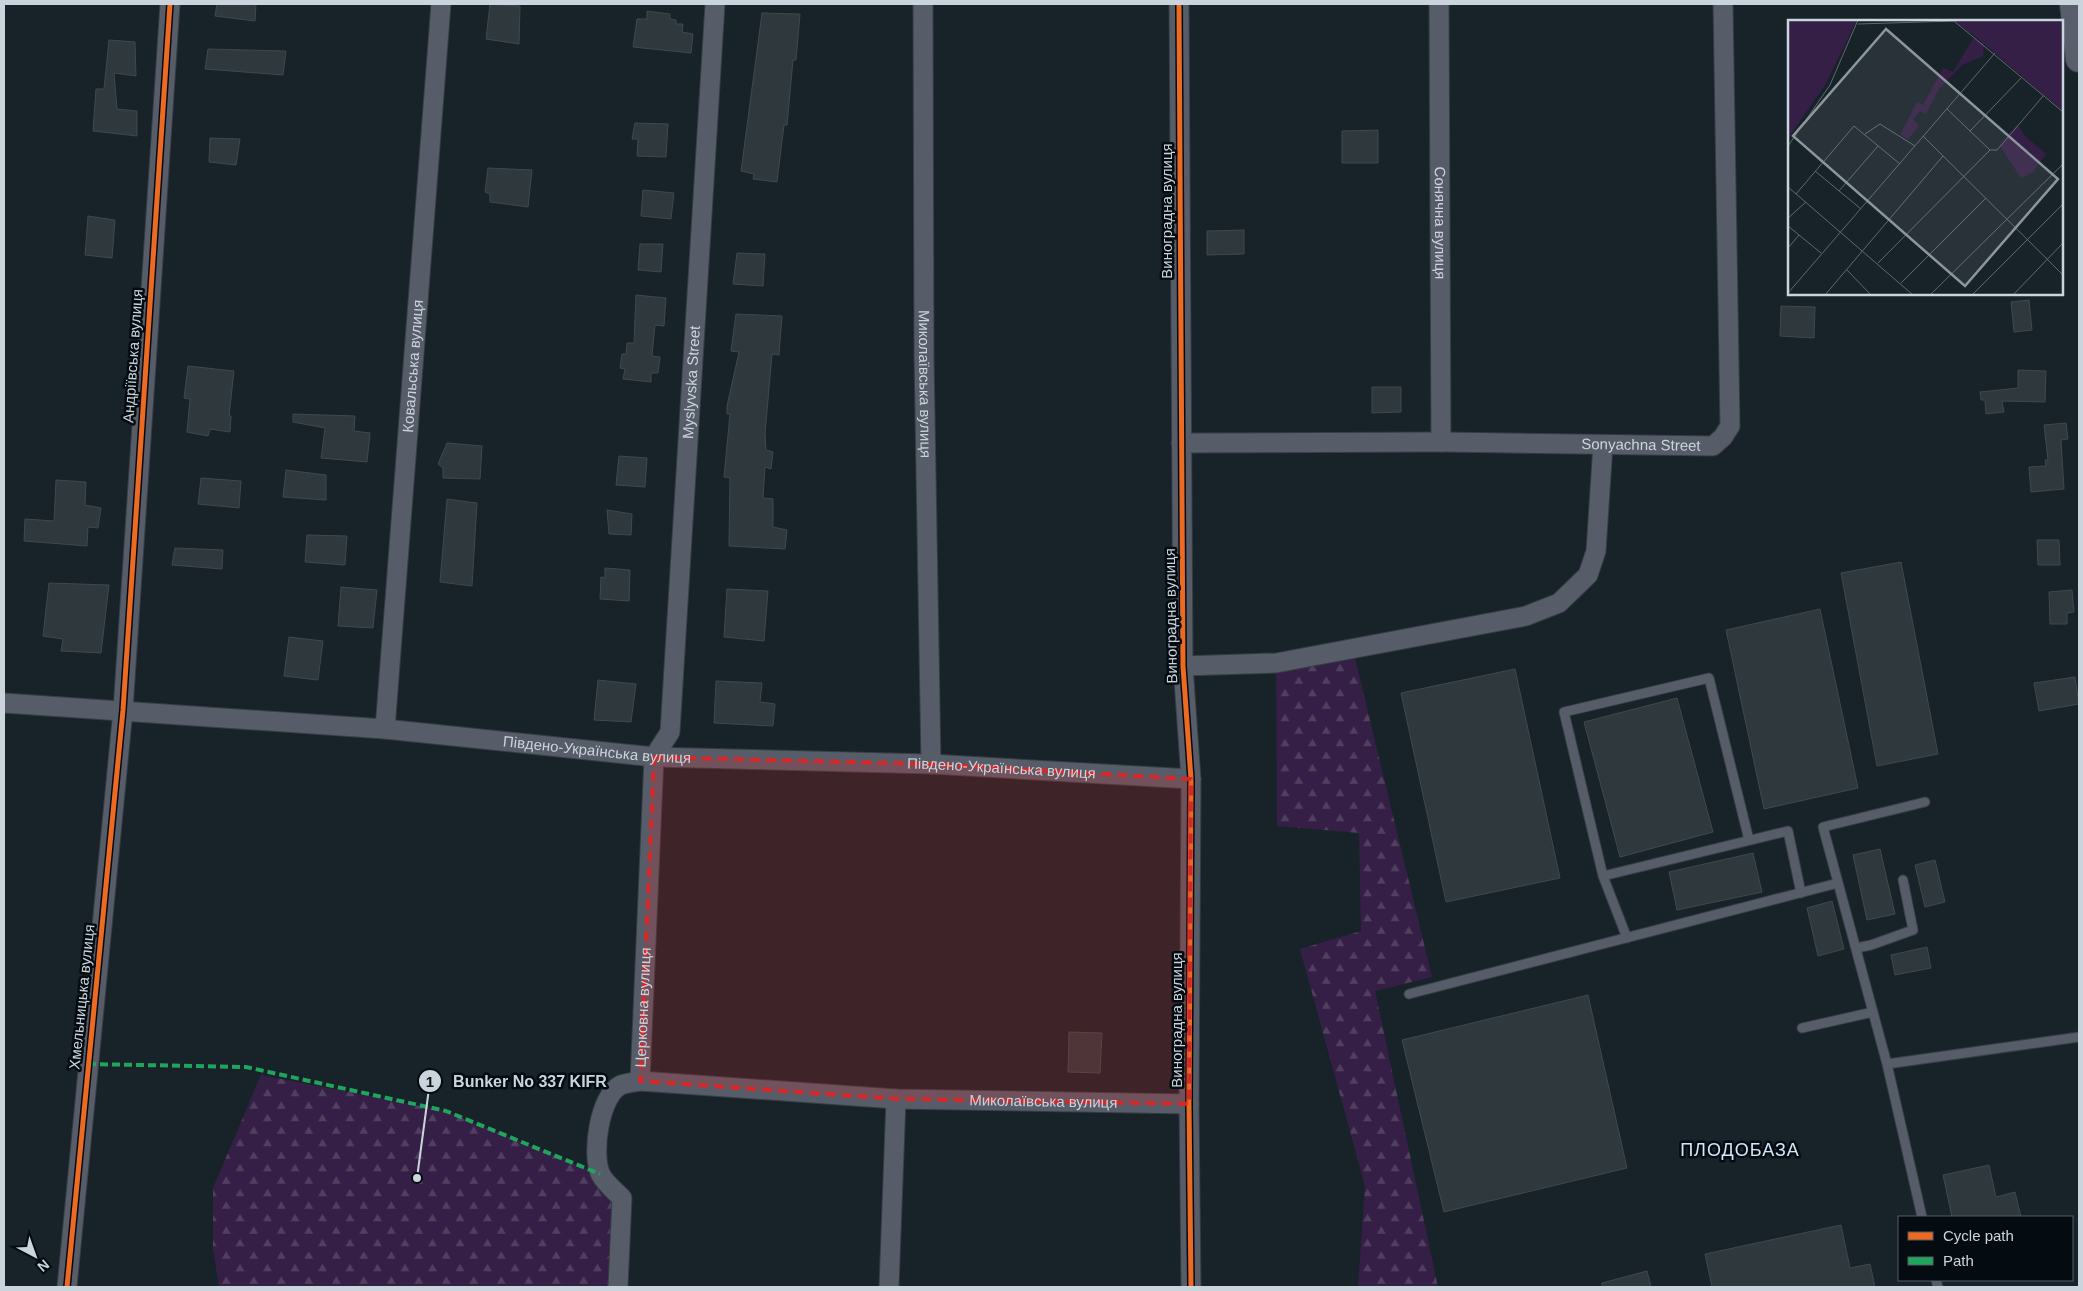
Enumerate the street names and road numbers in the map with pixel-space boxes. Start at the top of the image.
street label: Виноградна вулиця [1158,143,1175,279]
street label: Сонячна вулиця [1432,166,1449,280]
street label: Андріївська вулиця [119,289,146,423]
street label: Ковальська вулиця [399,299,426,433]
street label: Миколаївська вулиця [916,310,935,458]
street label: Myslyvska Street [679,324,703,439]
street label: Sonyachna Street [1581,435,1702,454]
street label: Виноградна вулиця [1161,548,1180,684]
street label: Південо-Українська вулиця [502,732,691,766]
street label: Південо-Українська вулиця [907,754,1096,781]
street label: Хмельницька вулиця [65,924,98,1070]
street label: Церковна вулиця [632,947,654,1068]
street label: Виноградна вулиця [1168,952,1185,1088]
street label: Миколаївська вулиця [969,1091,1118,1111]

